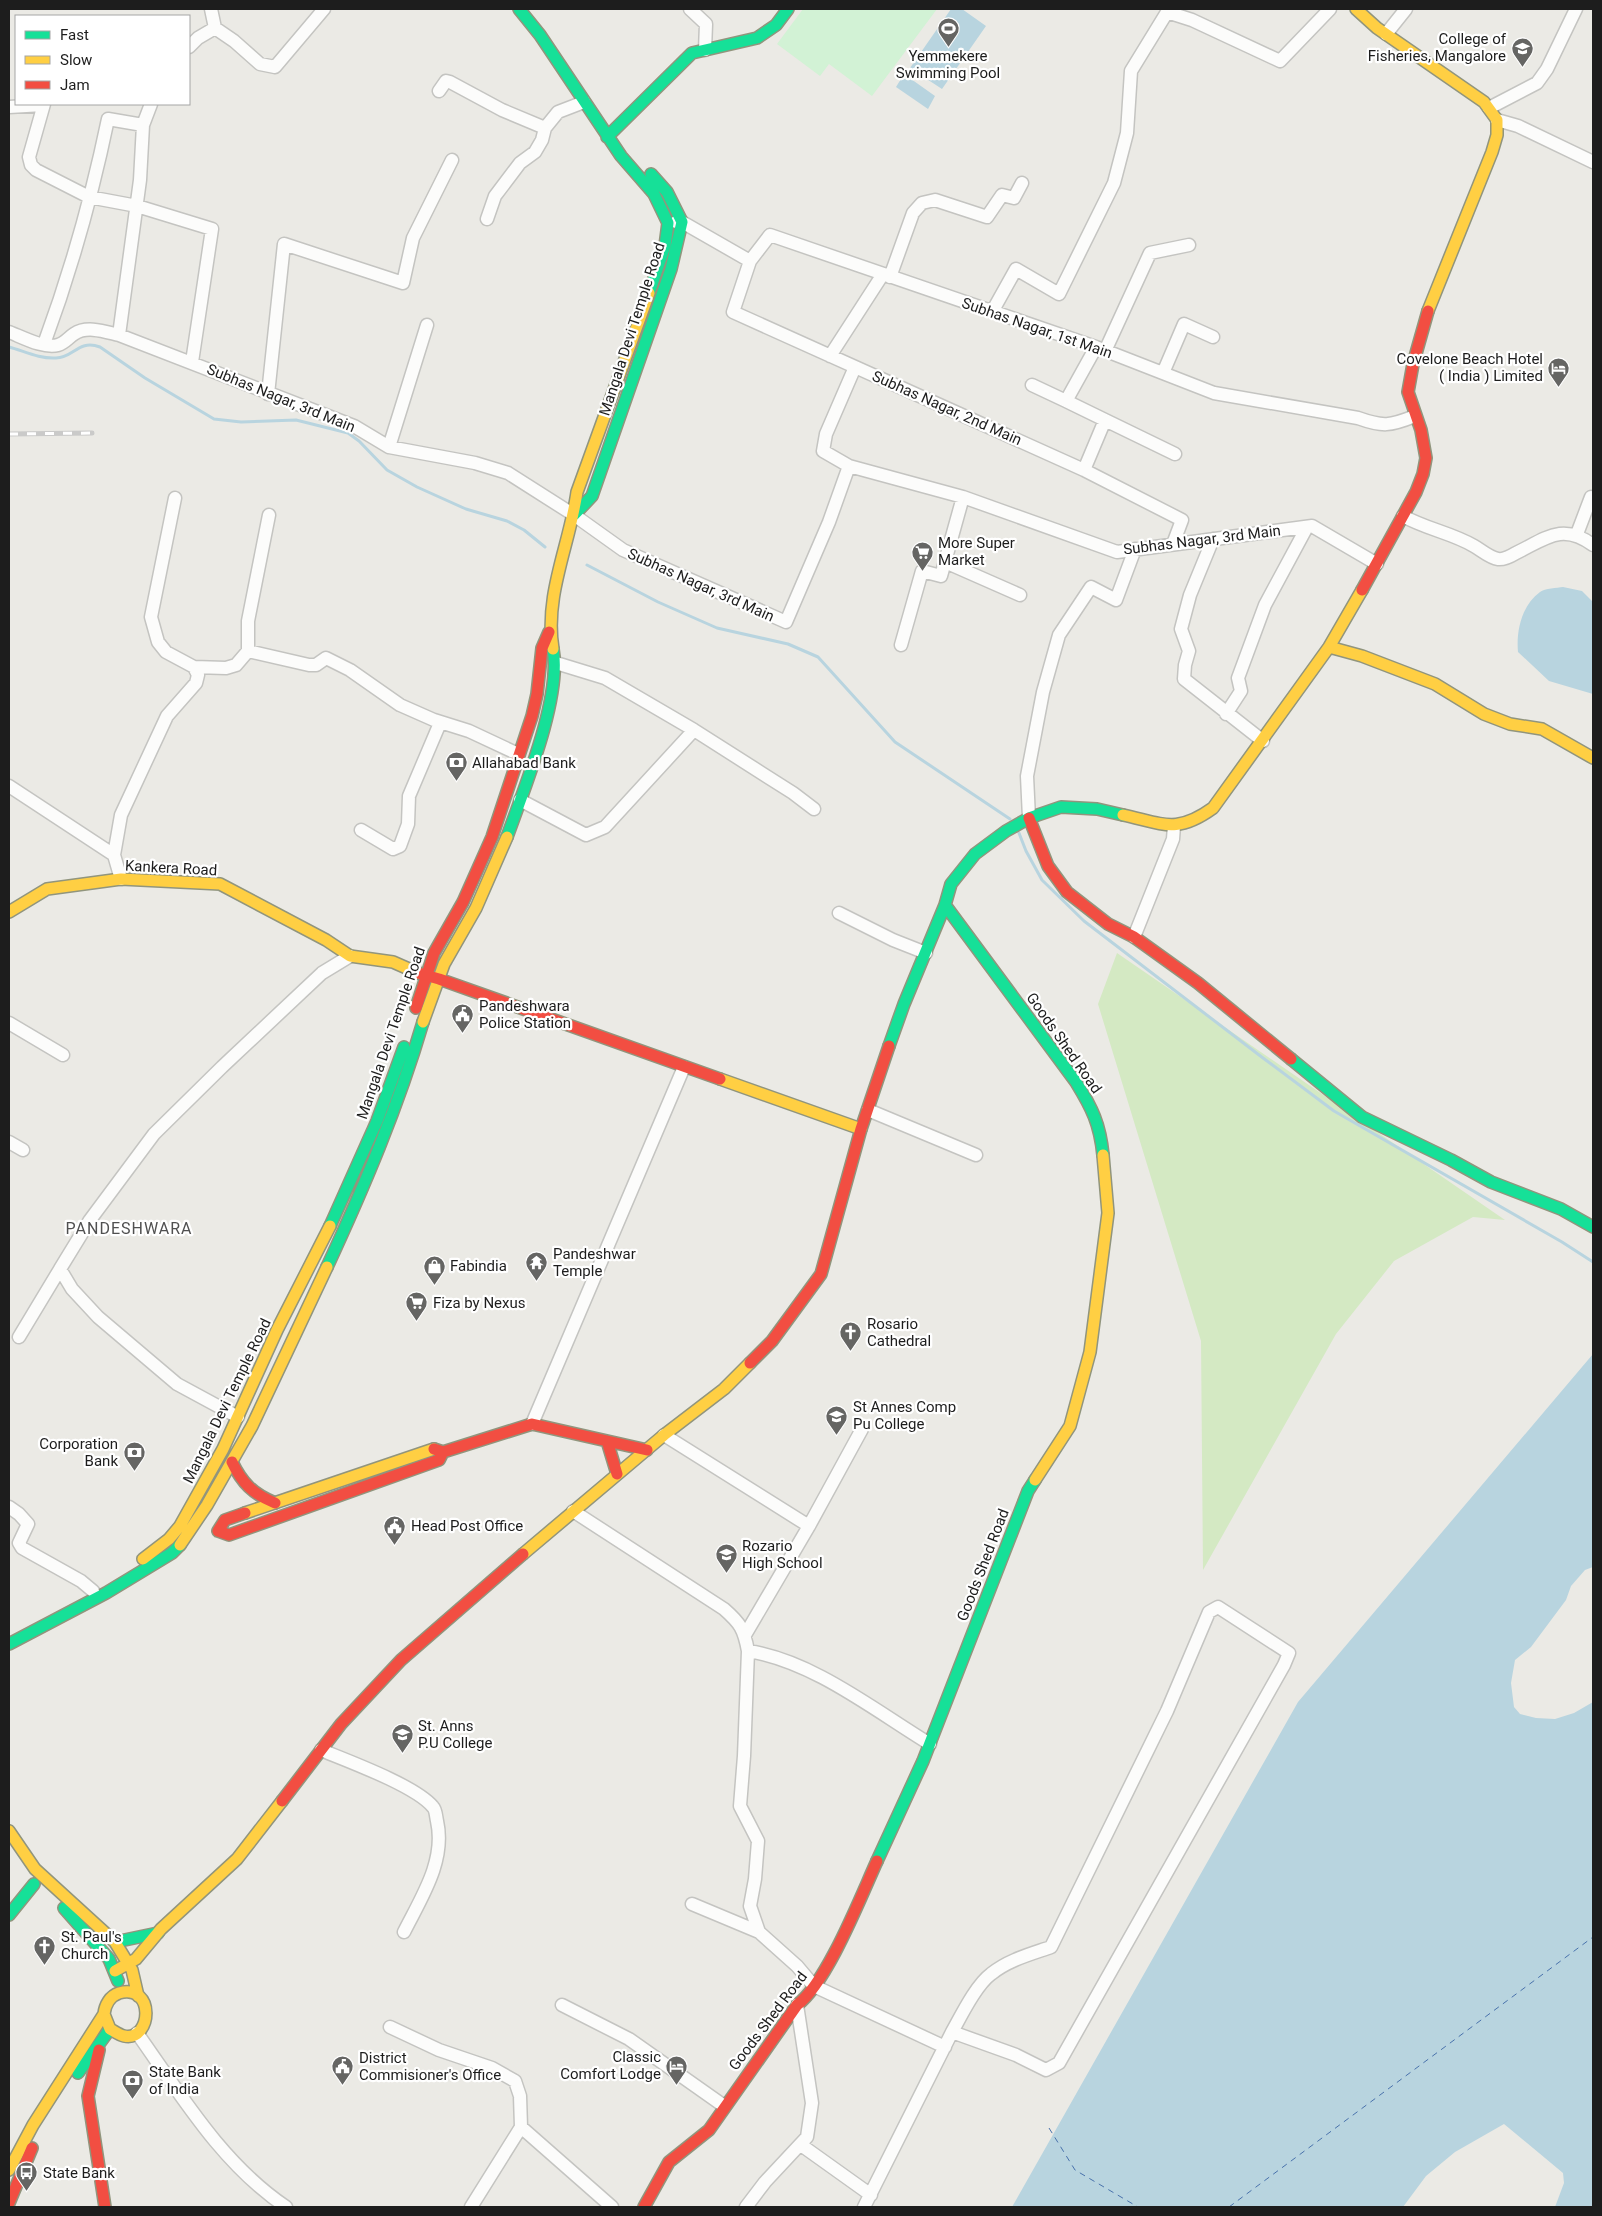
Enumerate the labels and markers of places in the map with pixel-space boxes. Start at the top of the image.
sports icon: Yemmekere Swimming Pool [936,16,960,47]
place label: College of Fisheries, Mangalore [1368,30,1507,65]
school or university icon: College of Fisheries, Mangalore [1510,36,1534,67]
place label: Yemmekere Swimming Pool [896,47,1000,82]
place label: Covelone Beach Hotel ( India ) Limited [1396,350,1543,385]
hotel icon: Covelone Beach Hotel ( India ) Limited [1547,356,1571,387]
place label: More Super Market [938,534,1015,569]
supermarket icon: More Super Market [910,540,934,571]
bank icon: Allahabad Bank [444,751,468,782]
place label: Allahabad Bank [472,754,576,772]
place label: Pandeshwara Police Station [479,997,571,1032]
public building icon: Pandeshwara Police Station [451,1003,475,1034]
place label: Pandeshwar Temple [553,1245,636,1280]
temple icon: Pandeshwar Temple [525,1251,549,1282]
shop icon: Fabindia [422,1254,446,1285]
place label: Fabindia [450,1257,507,1275]
supermarket icon: Fiza by Nexus [405,1291,429,1322]
place label: Fiza by Nexus [433,1294,526,1312]
place label: Rosario Cathedral [867,1315,931,1350]
church icon: Rosario Cathedral [839,1321,863,1352]
place label: St Annes Comp Pu College [853,1398,956,1433]
school or university icon: St Annes Comp Pu College [825,1404,849,1435]
place label: Corporation Bank [39,1435,118,1470]
bank icon: Corporation Bank [122,1441,146,1472]
public building icon: Head Post Office [383,1514,407,1545]
place label: Head Post Office [411,1517,523,1535]
place label: Rozario High School [742,1537,823,1572]
school or university icon: Rozario High School [714,1543,738,1574]
place label: St. Anns P.U College [418,1717,492,1752]
school or university icon: St. Anns P.U College [390,1723,414,1754]
place label: St. Paul's Church [61,1928,122,1963]
church icon: St. Paul's Church [33,1934,57,1965]
place label: Classic Comfort Lodge [560,2048,661,2083]
place label: District Commisioner's Office [359,2049,501,2084]
hotel icon: Classic Comfort Lodge [665,2054,689,2085]
public building icon: District Commisioner's Office [331,2055,355,2086]
place label: State Bank of India [149,2063,221,2098]
bank icon: State Bank of India [121,2069,145,2100]
bus stop icon: State Bank [15,2161,39,2192]
place label: State Bank [43,2164,115,2182]

